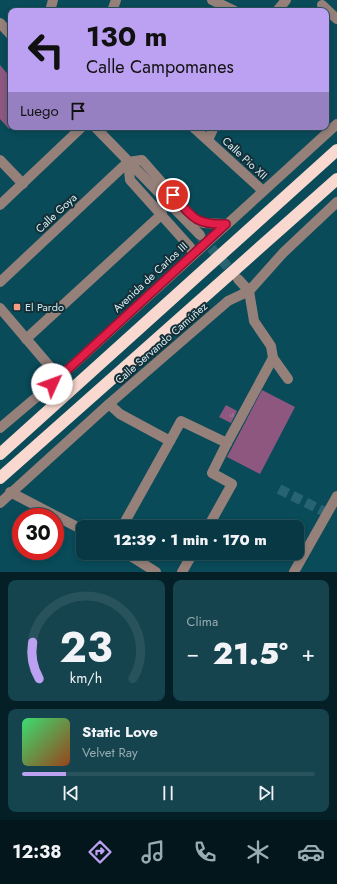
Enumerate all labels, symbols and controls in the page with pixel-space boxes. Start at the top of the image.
text: 130 m [86,16,168,57]
icon: left [20,24,72,76]
text: Calle Campomanes [86,54,234,80]
text: Luego [20,100,59,122]
icon: arrive [67,100,89,122]
street label: Calle Pio XII [219,133,271,183]
pin [156,178,190,212]
icon: arrive [162,184,184,206]
street label: Calle Goya [32,190,80,236]
street label: Avenida de Carlos III [109,238,191,316]
street label: Calle Servando Camúñez [111,298,211,388]
place label: El Pardo [25,299,64,315]
marker: El Pardo [12,302,22,312]
position arrow [31,363,73,405]
speed limit sign: 30 [12,508,64,560]
text: 12:39 · 1 min · 170 m [113,529,267,551]
text: Clima [187,612,218,631]
text: 23 [60,616,113,677]
text: 21.5° [213,632,288,675]
text: − [187,637,199,669]
text: + [301,637,315,669]
text: km/h [70,667,102,687]
text: Static Love [82,721,158,743]
text: Velvet Ray [82,743,138,762]
icon: previous [60,782,82,804]
icon: pause [157,782,179,804]
icon: next [255,782,277,804]
icon: directions [86,838,114,866]
icon: music [139,838,167,866]
icon: phone [191,838,219,866]
icon: climate [244,838,272,866]
icon: car [297,838,325,866]
text: 12:38 [12,839,62,865]

